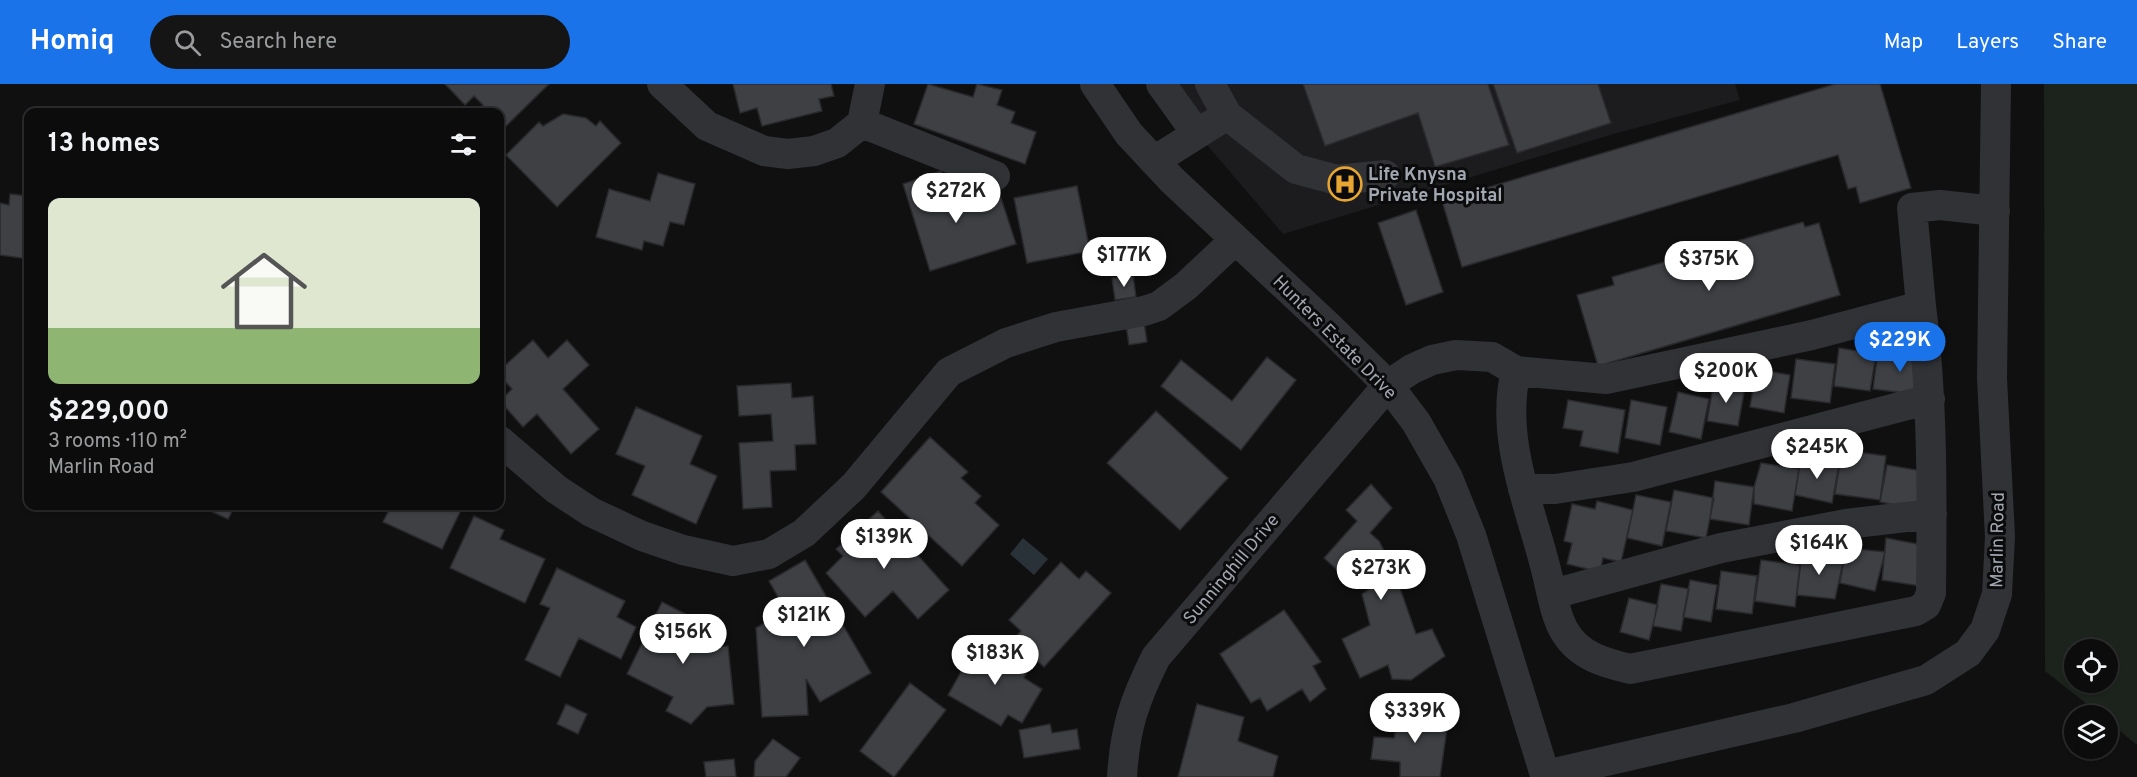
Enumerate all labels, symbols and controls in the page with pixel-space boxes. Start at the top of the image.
search box [150,15,570,69]
text: Homiq [30,24,114,60]
icon: search [171,26,204,59]
text: Search here [219,29,337,56]
text: Map [1884,29,1923,56]
text: Layers [1956,29,2019,56]
text: Share [2052,29,2107,56]
text: 13 homes [48,128,160,161]
icon: filters [447,128,480,161]
place label: Life Knysna Private Hospital [1368,164,1502,208]
hospital icon: Life Knysna Private Hospital [1327,166,1363,202]
pin: $272K [914,173,998,224]
text: $272K [926,179,986,205]
icon: home [210,237,318,345]
pin: $177K [1082,237,1166,288]
pin: $375K [1667,241,1751,292]
text: $177K [1096,243,1152,269]
text: $375K [1679,247,1739,273]
street label: Hunters Estate Drive [1267,271,1401,405]
pin: $229K [1858,322,1942,373]
text: $229K [1869,328,1931,354]
pin: $200K [1684,353,1768,404]
text: $200K [1694,359,1758,385]
text: $229,000 [48,396,169,429]
text: 3 rooms · 110 m² [48,429,187,455]
pin: $245K [1775,429,1859,480]
text: $245K [1785,435,1849,461]
text: Marlin Road [48,455,155,481]
street label: Marlin Road [1986,492,2011,588]
street label: Sunninghill Drive [1179,510,1285,630]
pin: $139K [842,519,926,570]
text: $139K [855,525,913,551]
pin: $164K [1777,525,1861,576]
text: $164K [1789,531,1849,557]
pin: $273K [1339,550,1423,601]
text: $273K [1351,556,1411,582]
pin: $121K [762,597,846,648]
text: $121K [777,603,831,629]
pin: $156K [641,614,725,665]
text: $156K [654,620,712,646]
pin: $183K [953,635,1037,686]
map controls [2064,639,2118,759]
button: locate [2064,639,2118,693]
text: $183K [966,641,1024,667]
pin: $339K [1373,693,1457,744]
text: $339K [1384,699,1446,725]
button: layers [2064,705,2118,759]

